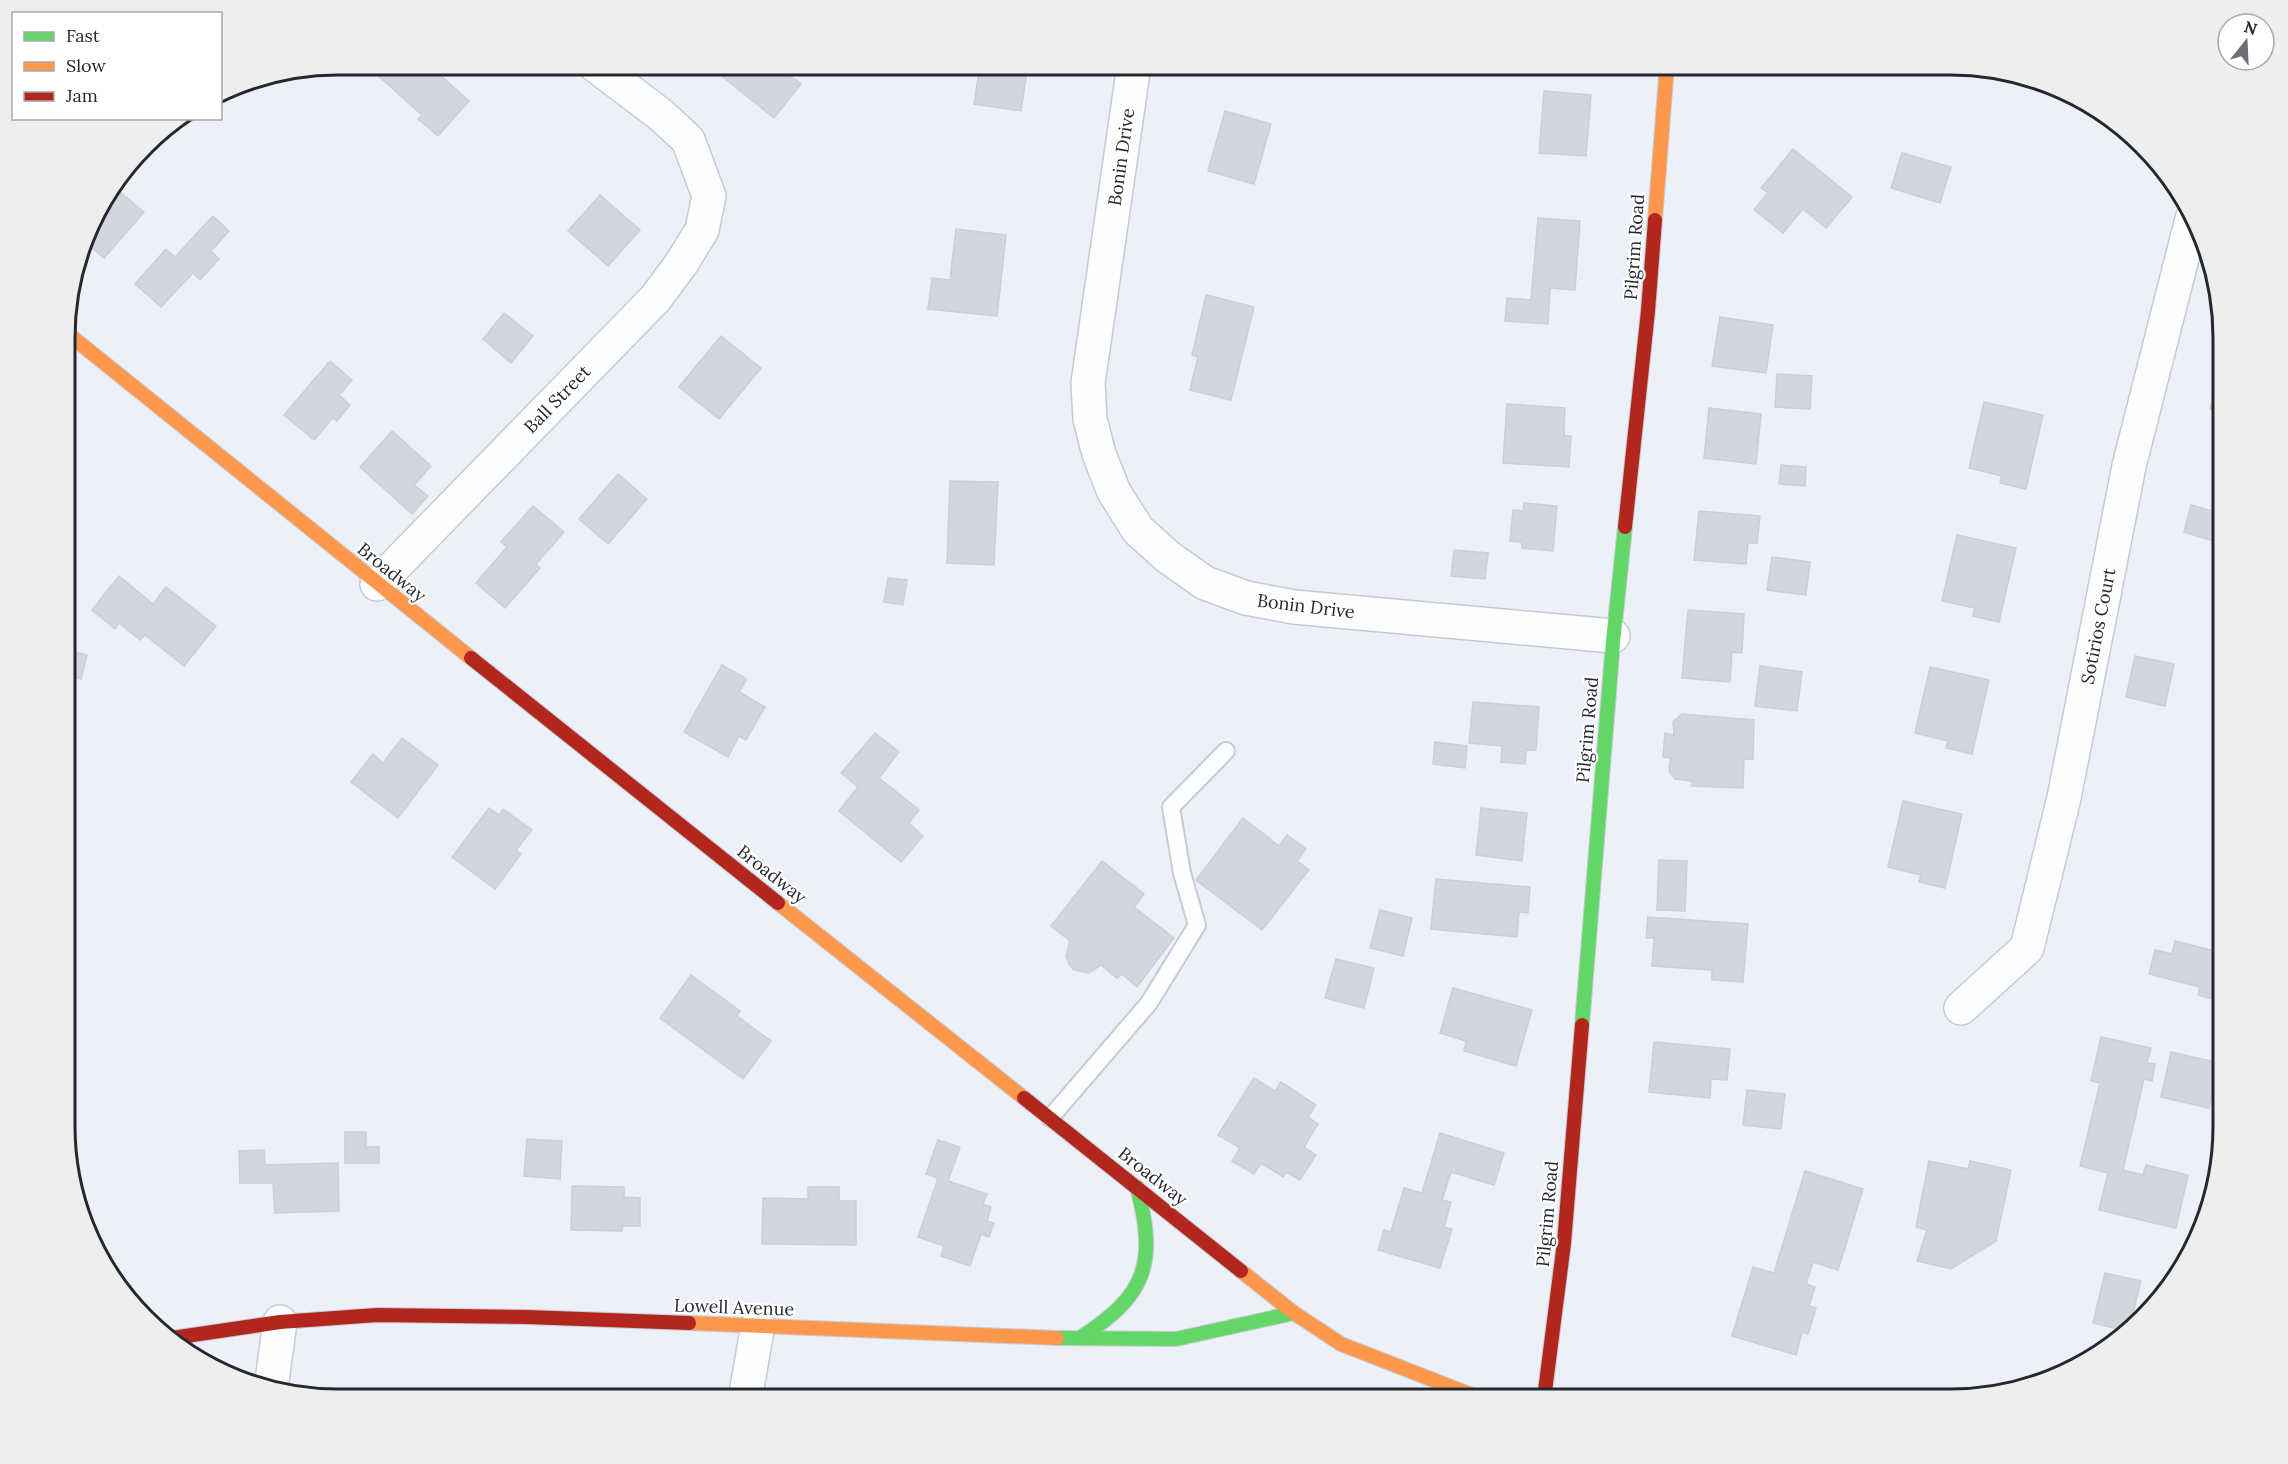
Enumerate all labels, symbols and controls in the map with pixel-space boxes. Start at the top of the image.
legend [12,12,222,120]
north arrow [2216,12,2276,72]
text: N [2242,16,2260,39]
text: Fast [66,24,100,47]
text: Slow [66,54,106,77]
text: Jam [65,84,98,107]
street label: Bonin Drive [1103,106,1139,207]
street label: Pilgrim Road [1619,193,1649,301]
street label: Ball Street [519,360,595,438]
street label: Broadway [353,537,432,607]
street label: Sotirios Court [2075,566,2121,686]
street label: Bonin Drive [1256,589,1356,623]
street label: Pilgrim Road [1571,676,1603,784]
street label: Broadway [733,840,812,909]
street label: Broadway [1114,1142,1193,1211]
street label: Pilgrim Road [1531,1160,1563,1268]
street label: Lowell Avenue [673,1293,795,1321]

